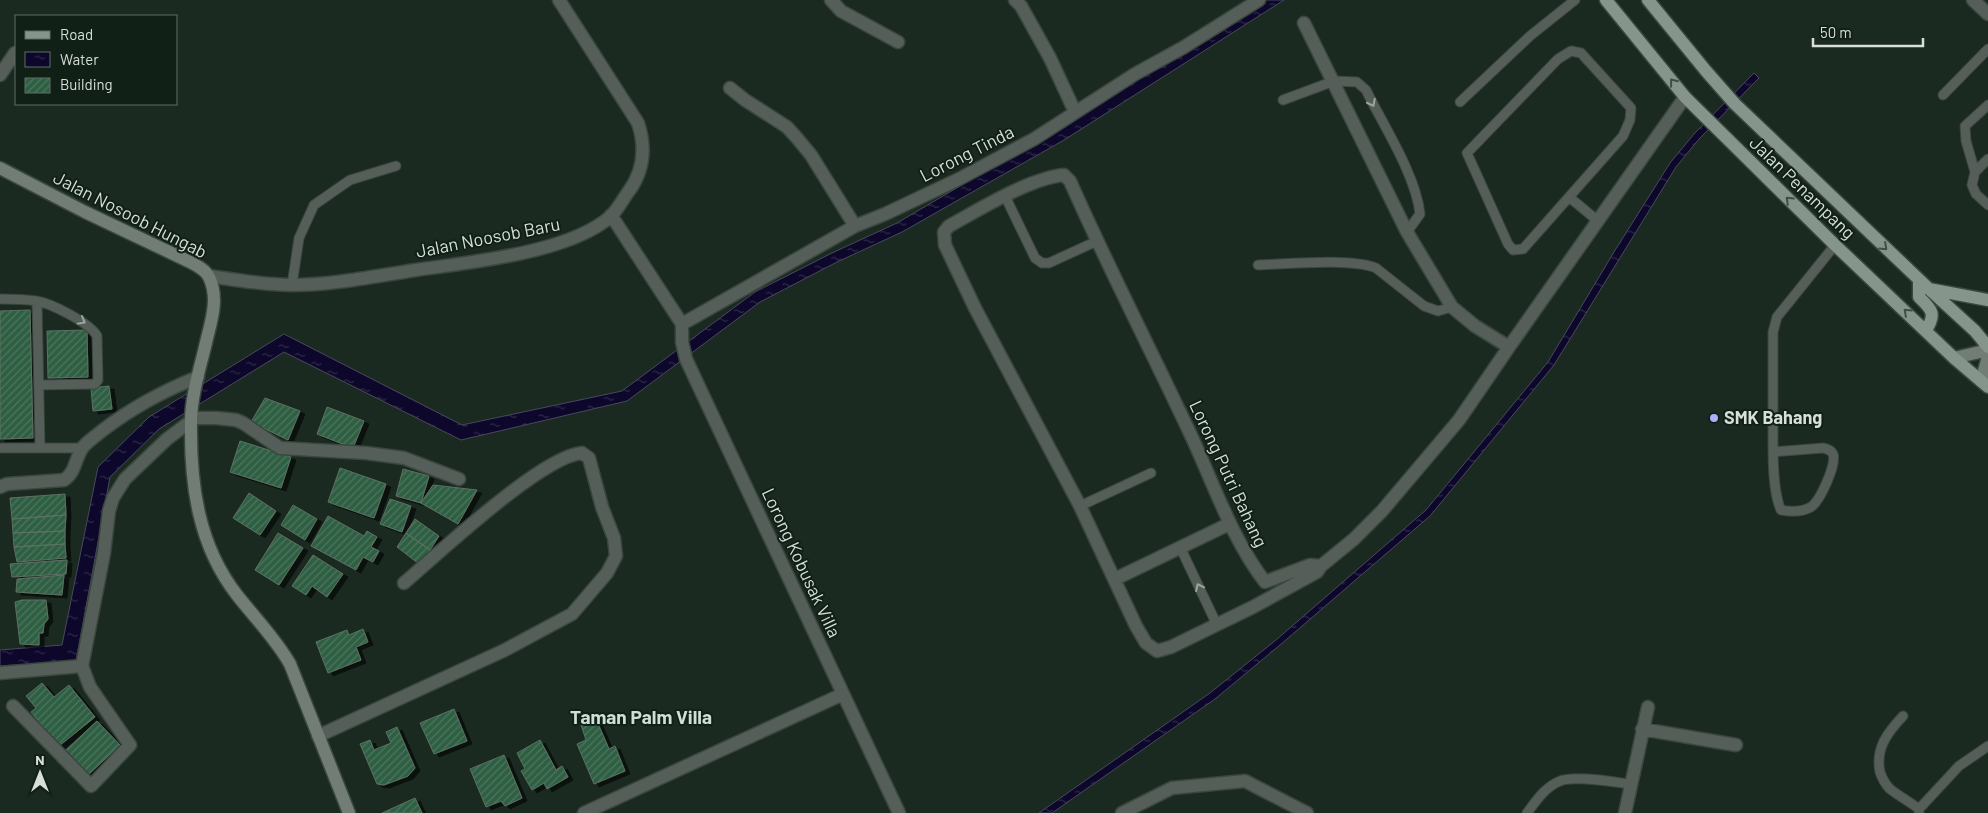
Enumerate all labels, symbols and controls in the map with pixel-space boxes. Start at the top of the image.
legend [15,15,178,105]
scale bar [1813,15,1923,47]
text: 50 m [1820,23,1852,41]
text: Road [60,25,93,43]
text: Water [60,50,99,68]
text: Building [60,75,113,93]
one-way arrow [1669,79,1678,88]
one-way arrow [1366,97,1376,106]
street label: Lorong Tinda [916,120,1017,186]
street label: Jalan Penampang [1745,131,1860,243]
street label: Jalan Nosoob Hungab [50,166,211,262]
one-way arrow [1785,197,1794,206]
street label: Jalan Noosob Baru [414,212,562,262]
one-way arrow [1879,241,1888,250]
one-way arrow [1903,309,1912,318]
one-way arrow [76,315,85,325]
street label: Lorong Putri Bahang [1185,397,1273,550]
place label: SMK Bahang [1724,406,1822,428]
marker: SMK Bahang [1708,412,1720,424]
street label: Lorong Kobusak Villa [758,484,846,641]
one-way arrow [1195,583,1205,592]
district label: Taman Palm Villa [570,705,712,728]
north arrow [15,748,65,798]
text: N [35,751,45,768]

